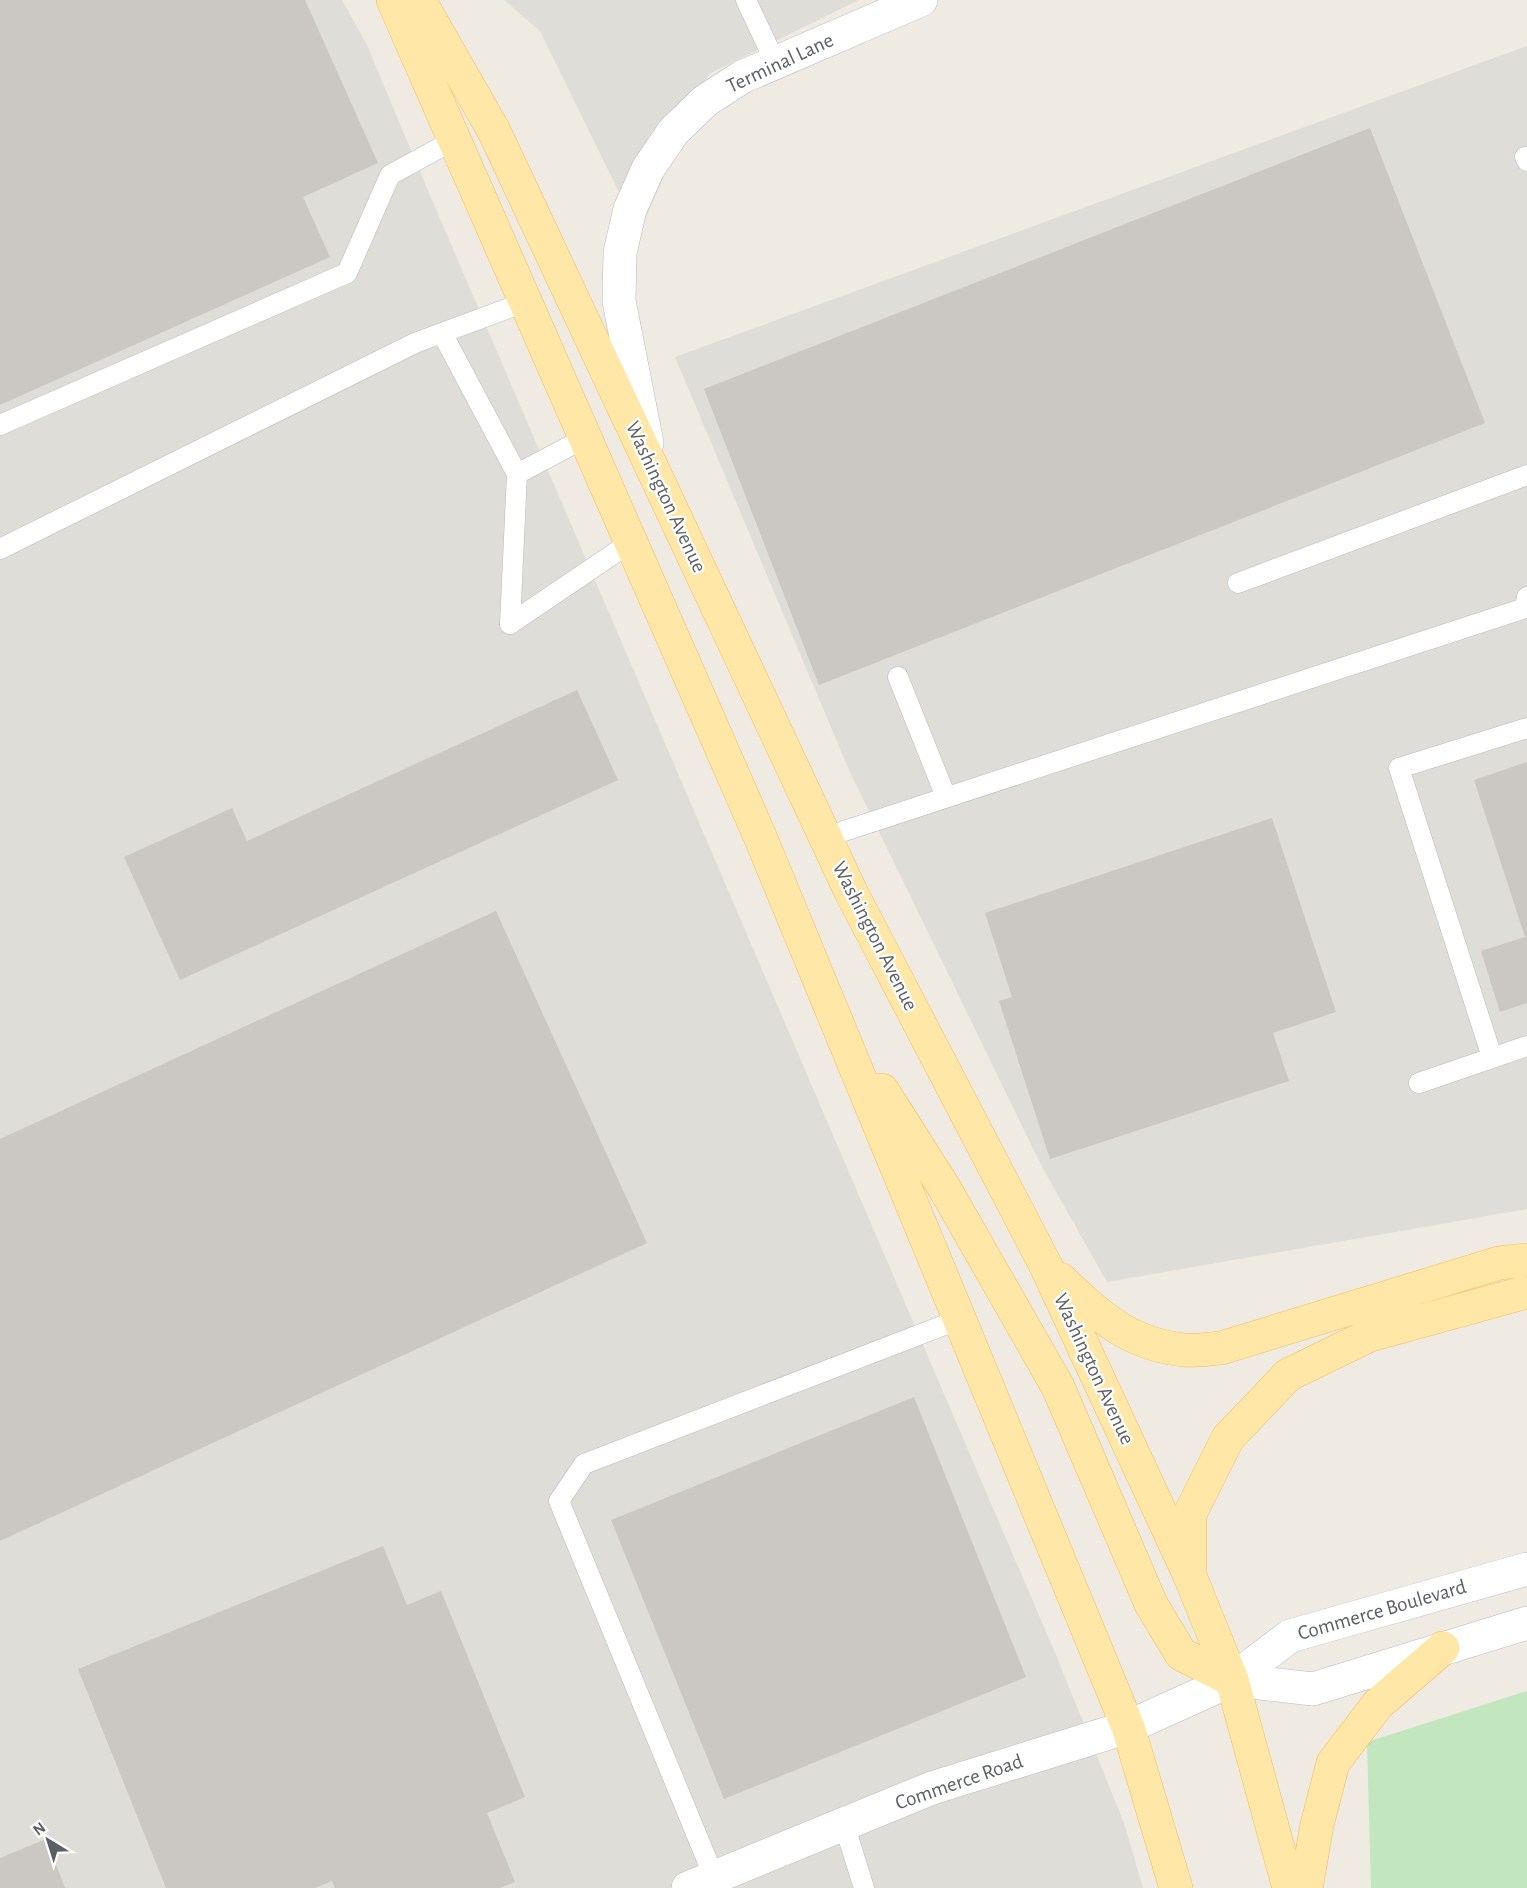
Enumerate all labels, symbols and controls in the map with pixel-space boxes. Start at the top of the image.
street label: Terminal Lane [723,29,837,97]
street label: Washington Avenue [622,418,710,576]
street label: Washington Avenue [828,858,922,1014]
street label: Washington Avenue [1050,1290,1138,1448]
street label: Commerce Boulevard [1295,1576,1469,1644]
street label: Commerce Road [892,1750,1026,1814]
north arrow [18,1810,78,1870]
text: N [30,1819,49,1839]

